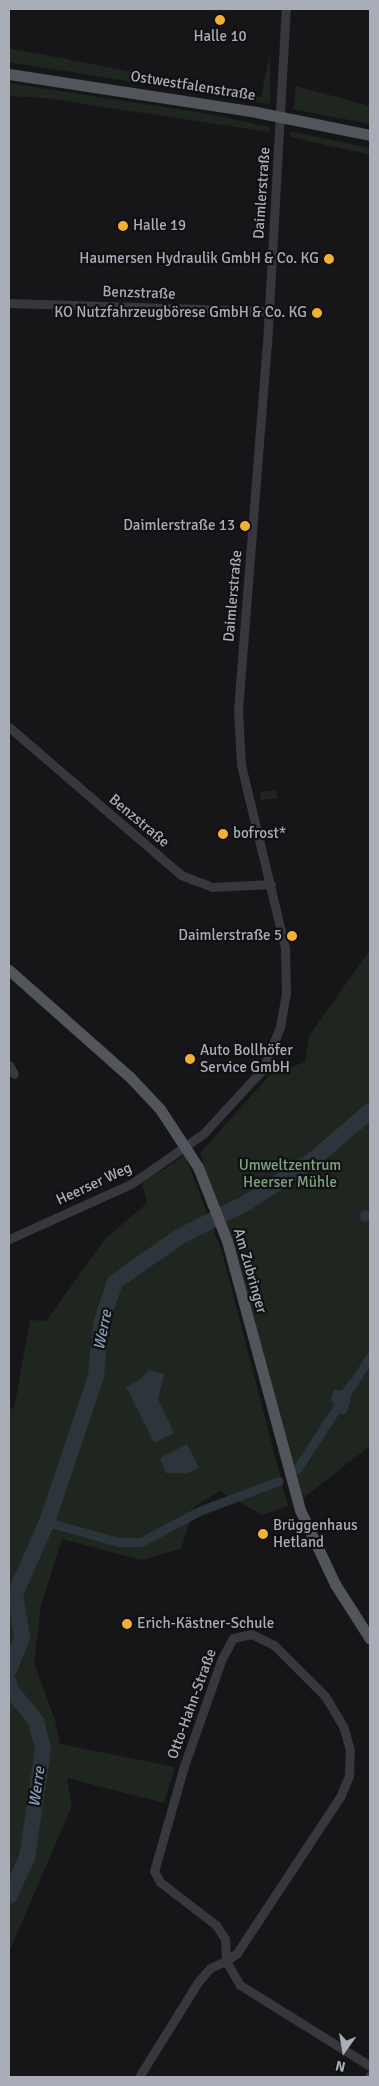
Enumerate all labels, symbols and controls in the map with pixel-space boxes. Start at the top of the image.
marker: Halle 10 [214,14,226,26]
place label: Halle 10 [193,28,247,46]
street label: Ostwestfalenstraße [129,67,257,105]
street label: Daimlerstraße [250,146,274,240]
place label: Halle 19 [133,217,186,235]
marker: Halle 19 [117,220,129,232]
place label: Haumersen Hydraulik GmbH & Co. KG [79,250,319,268]
marker: Haumersen Hydraulik GmbH & Co. KG [323,253,335,265]
street label: Benzstraße [102,283,176,303]
place label: KO Nutzfahrzeugbörese GmbH & Co. KG [54,304,307,322]
marker: KO Nutzfahrzeugbörese GmbH & Co. KG [311,307,323,319]
place label: Daimlerstraße 13 [123,517,235,535]
marker: Daimlerstraße 13 [239,520,251,532]
street label: Daimlerstraße [220,549,246,643]
street label: Benzstraße [105,791,173,851]
place label: bofrost* [233,825,286,843]
marker: bofrost* [217,828,229,840]
place label: Daimlerstraße 5 [178,927,282,945]
marker: Daimlerstraße 5 [286,930,298,942]
place label: Auto Bollhöfer Service GmbH [200,1041,293,1076]
marker: Auto Bollhöfer Service GmbH [184,1053,196,1065]
park label: Umweltzentrum Heerser Mühle [239,1156,341,1191]
street label: Heerser Weg [53,1159,135,1209]
street label: Am Zubringer [229,1226,271,1316]
water label: Werre [90,1308,116,1352]
place label: Brüggenhaus Hetland [273,1516,358,1551]
marker: Brüggenhaus Hetland [257,1528,269,1540]
place label: Erich-Kästner-Schule [137,1615,274,1633]
marker: Erich-Kästner-Schule [121,1618,133,1630]
street label: Otto-Hahn-Straße [164,1646,220,1762]
water label: Werre [25,1766,49,1808]
north arrow [319,2026,369,2076]
text: N [334,2057,347,2075]

